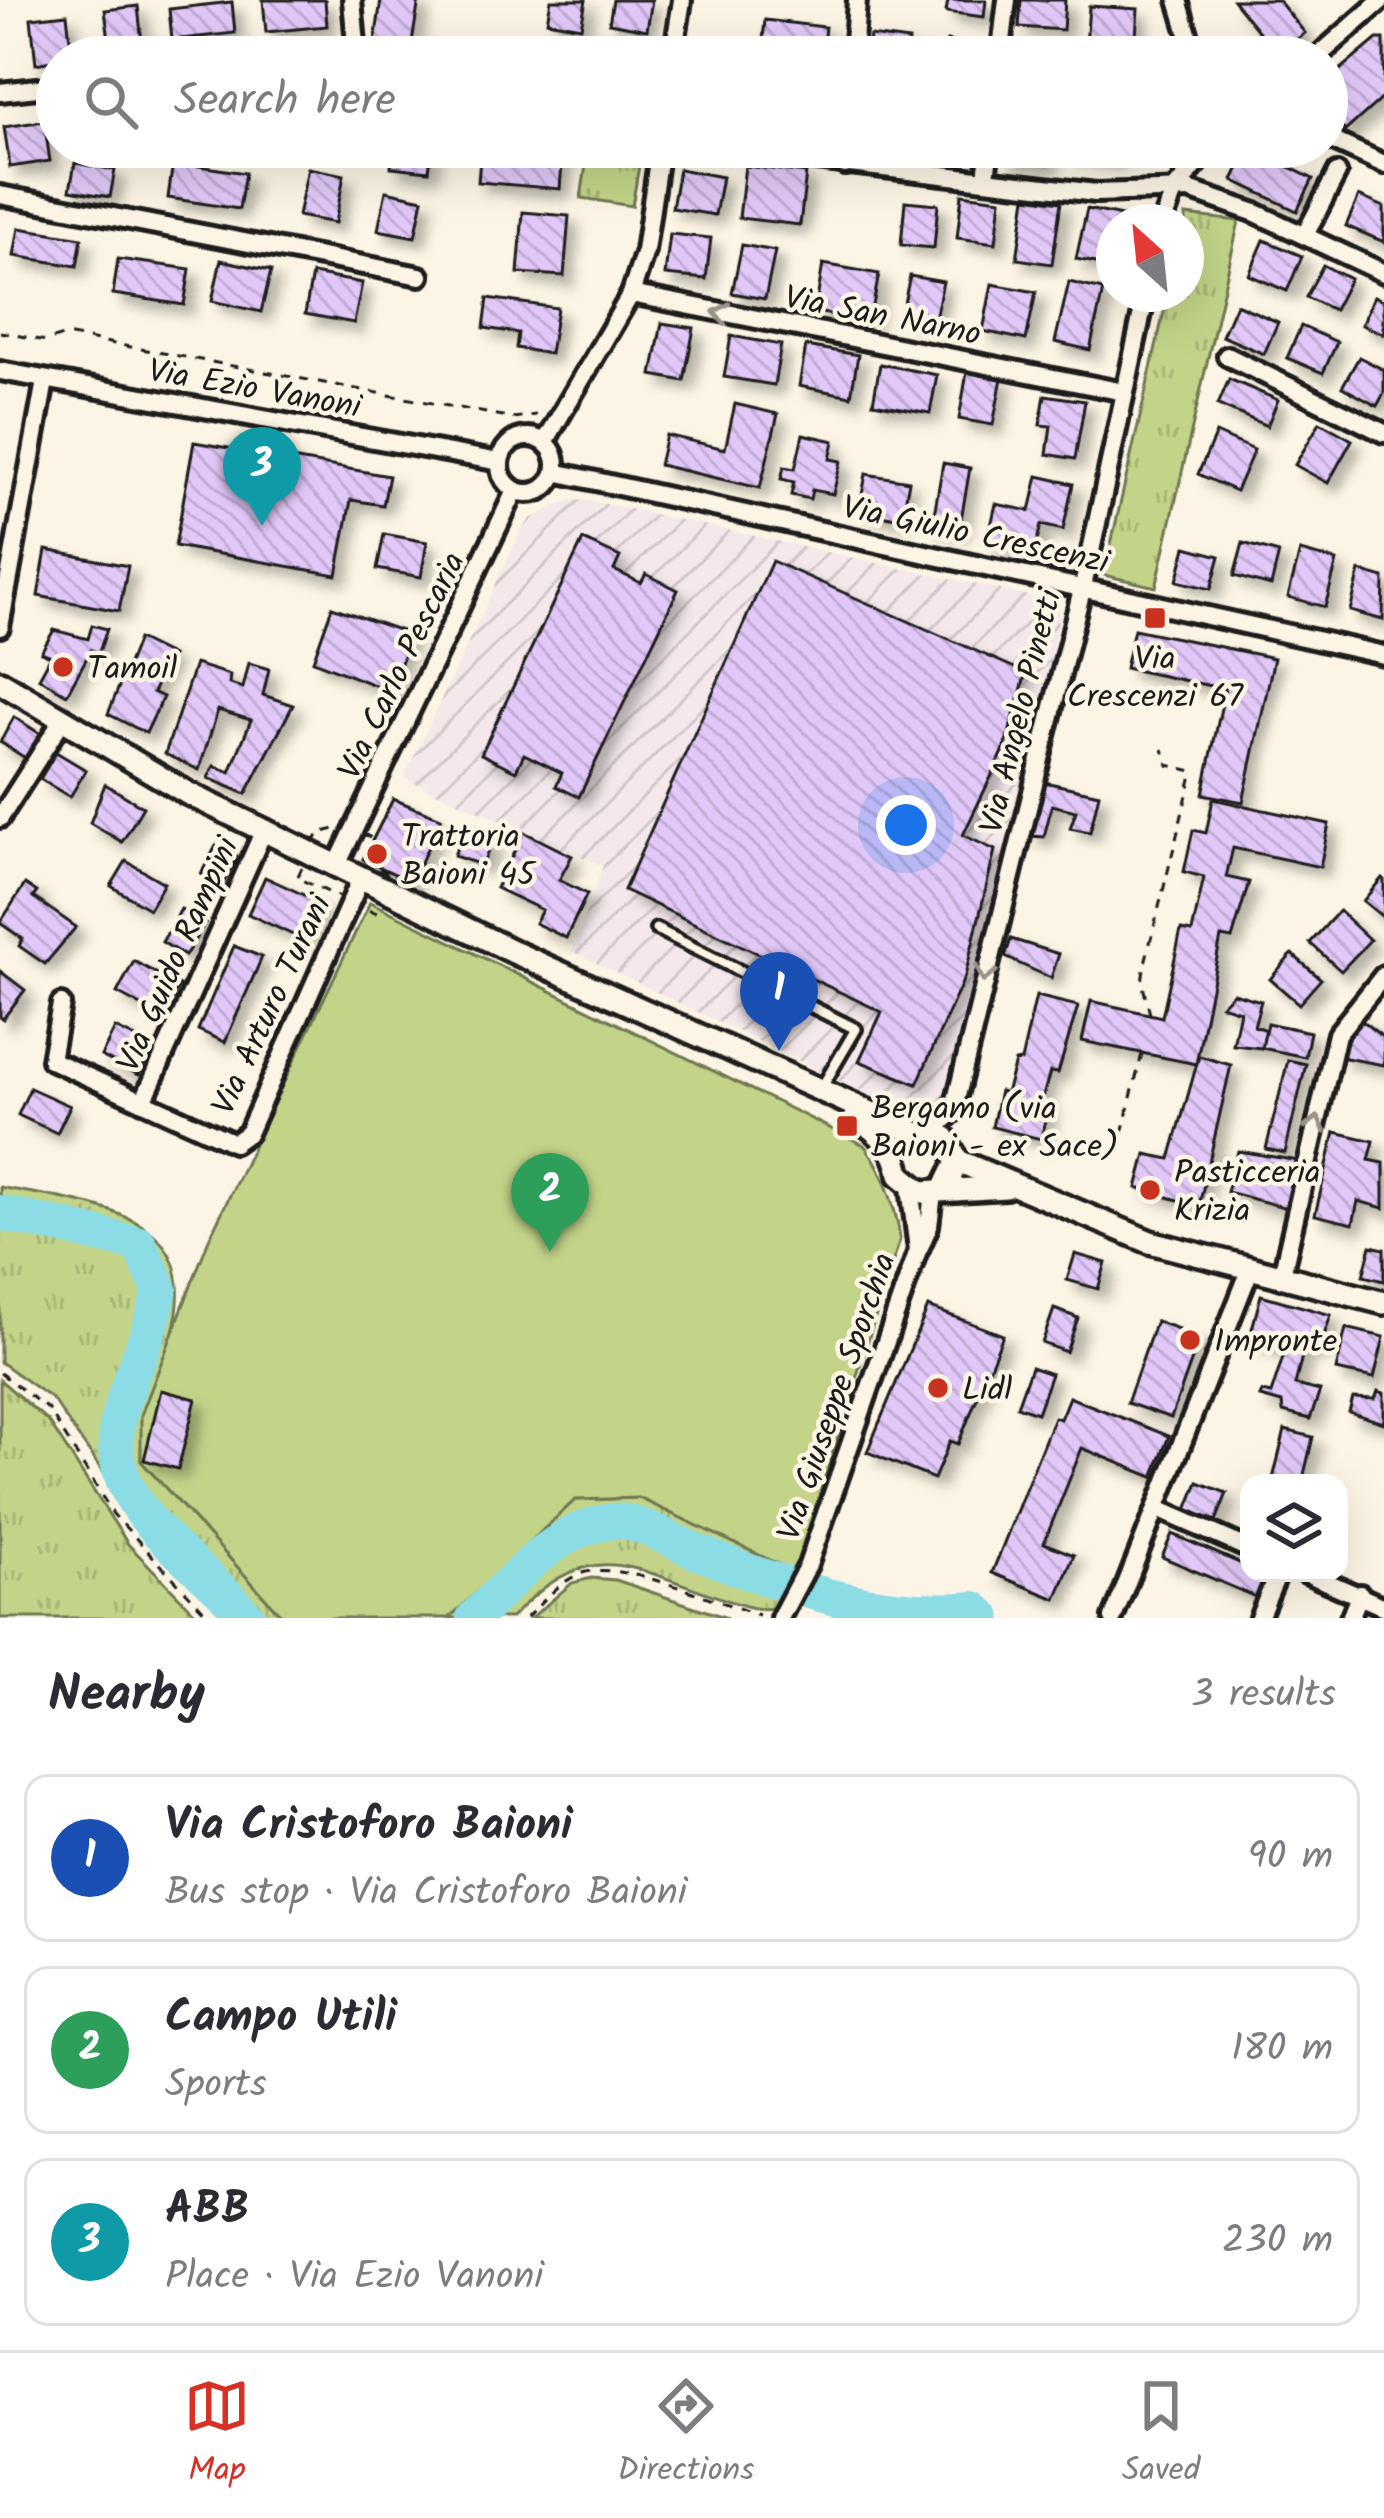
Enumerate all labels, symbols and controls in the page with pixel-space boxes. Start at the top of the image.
search box [36,36,1348,168]
text: Search here [174,66,396,138]
icon: search [78,69,144,135]
north arrow [1096,204,1204,312]
street label: Via San Narno [779,272,985,362]
one-way arrow [711,301,731,327]
street label: Via Ezio Vanoni [144,346,366,435]
pin: 3 [223,427,301,526]
street label: Via Giulio Crescenzi [837,482,1115,591]
street label: Via Carlo Pescaria [325,544,481,790]
street label: Via Angelo Pinetti [966,583,1079,840]
marker: Via Crescenzi 67 [1142,605,1168,631]
place label: Via Crescenzi 67 [1067,634,1245,725]
place label: Tamoil [87,644,177,697]
marker: Tamoil [50,654,76,680]
your location [876,795,936,855]
place label: Trattoria Baioni 45 [401,812,537,903]
street label: Via Guido Rampini [104,828,255,1082]
marker: Trattoria Baioni 45 [364,841,390,867]
street label: Via Arturo Turani [199,885,348,1125]
pin: 1 [740,952,818,1051]
one-way arrow [974,964,999,984]
place label: Bergamo (via Baioni - ex Sace) [871,1084,1119,1175]
marker: Bergamo (via Baioni - ex Sace) [834,1113,860,1139]
one-way arrow [1303,1115,1328,1135]
place label: Pasticceria Krizia [1174,1148,1321,1239]
pin: 2 [511,1153,589,1252]
marker: Pasticceria Krizia [1137,1177,1163,1203]
street label: Via Giuseppe Sporchia [764,1246,912,1548]
place label: Impronte [1214,1317,1338,1370]
marker: Impronte [1177,1327,1203,1353]
place label: Lidl [962,1365,1012,1418]
marker: Lidl [925,1375,951,1401]
map controls [1240,1474,1348,1582]
button: layers [1240,1474,1348,1582]
text: Nearby [48,1656,205,1737]
text: 3 results [1191,1665,1336,1727]
text: Via Cristoforo Baioni [165,1791,573,1863]
text: 1 [84,1827,96,1889]
text: 90 m [1248,1827,1333,1889]
text: Bus stop · Via Cristoforo Baioni [165,1863,687,1925]
text: Campo Utili [165,1983,397,2055]
text: 2 [79,2019,101,2081]
text: 180 m [1231,2019,1333,2081]
text: Sports [165,2055,267,2117]
text: ABB [165,2175,250,2247]
text: 3 [79,2211,101,2273]
text: 230 m [1222,2211,1333,2273]
text: Place · Via Ezio Vanoni [165,2247,544,2309]
tab: Map [184,2373,250,2498]
tab: Directions [617,2373,754,2498]
tab: Saved [1122,2373,1200,2498]

